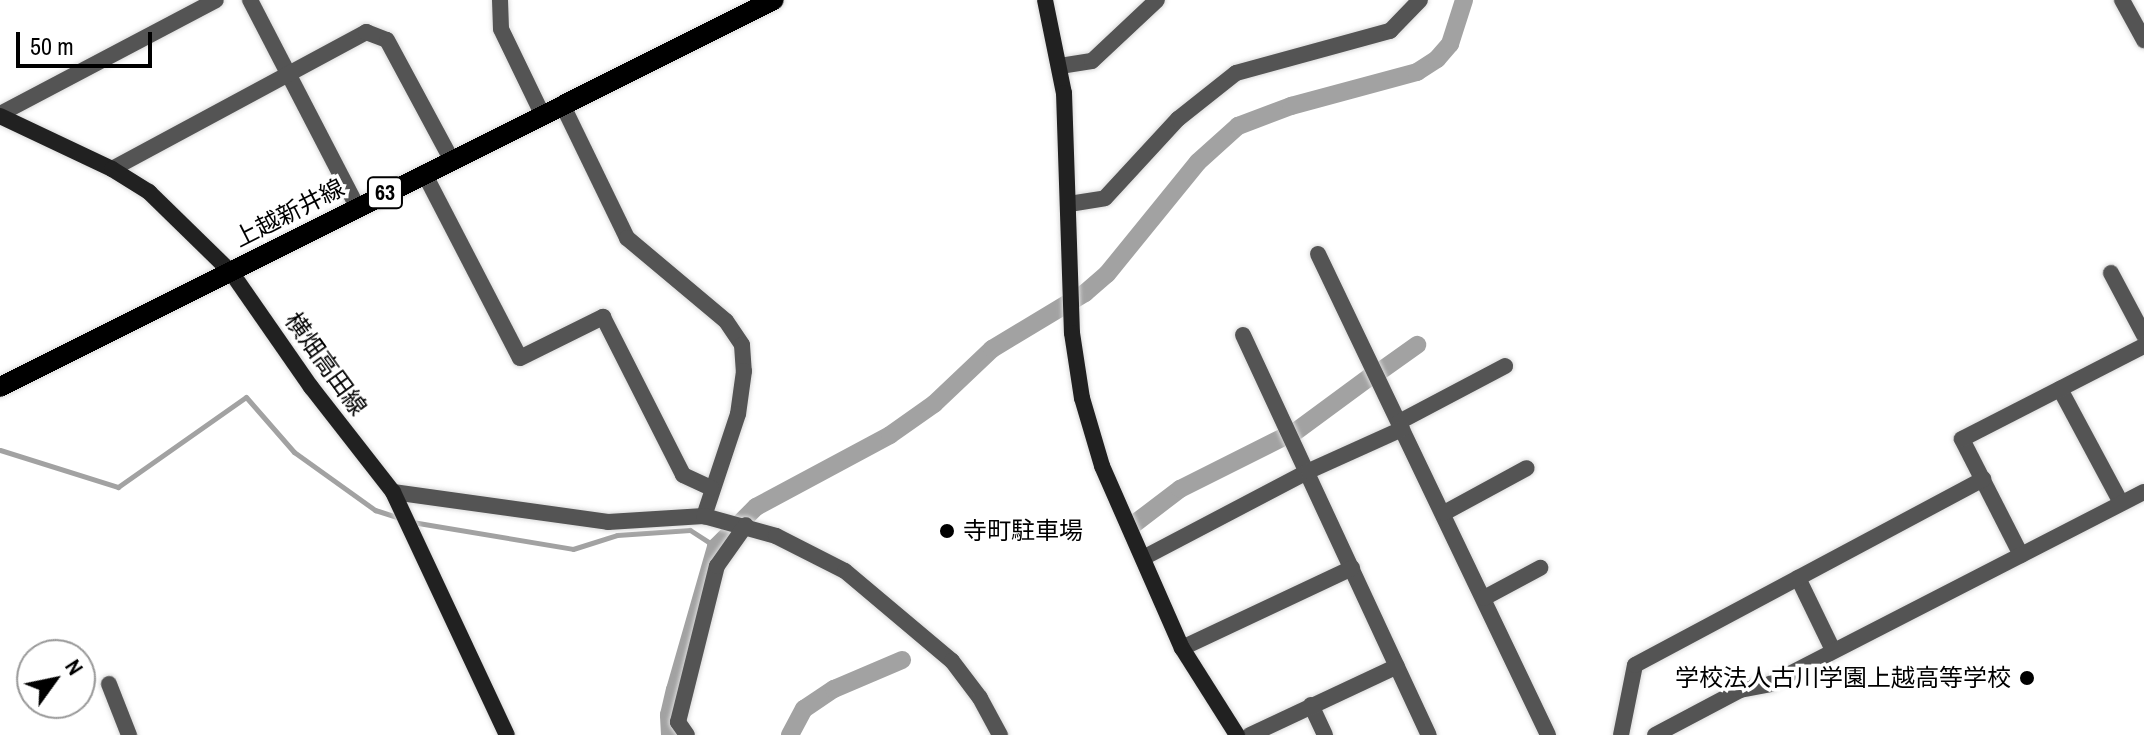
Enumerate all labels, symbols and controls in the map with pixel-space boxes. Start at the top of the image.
scale bar [20,16,156,66]
text: 50 m [30,30,74,62]
street label: 上越新井線 [229,173,349,253]
road number: 63 [365,175,405,211]
street label: 横畑高田線 [279,307,373,421]
place label: 寺町駐車場 [963,517,1083,545]
marker: 寺町駐車場 [938,522,956,540]
north arrow [16,639,96,719]
text: N [58,653,91,681]
place label: 学校法人古川学園上越高等学校 [1675,664,2011,692]
marker: 学校法人古川学園上越高等学校 [2018,669,2036,687]

